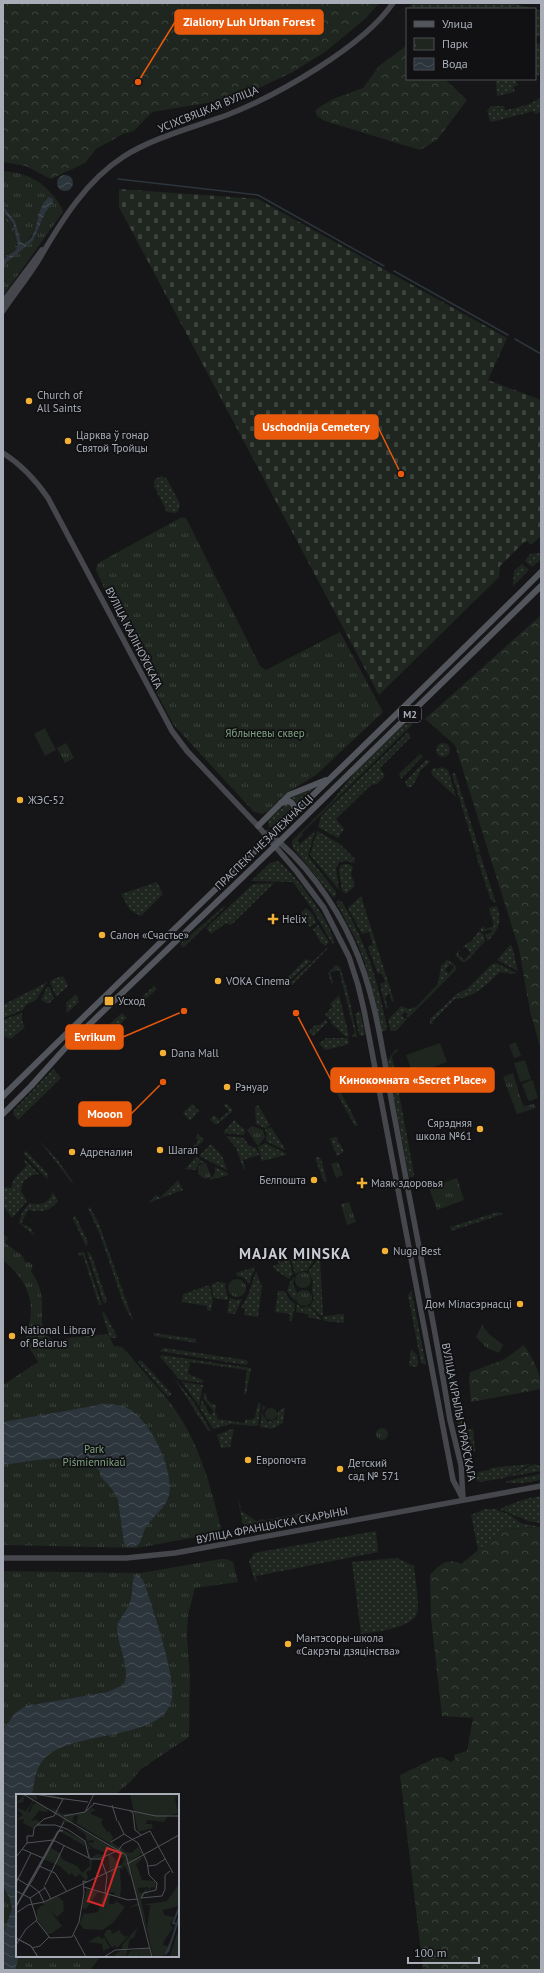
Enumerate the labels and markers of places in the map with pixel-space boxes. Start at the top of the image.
callout: Zialiony Luh Urban Forest [175,10,323,34]
place label: Church of All Saints [37,388,83,415]
marker: Church of All Saints [24,396,34,406]
callout: Uschodnija Cemetery [255,415,378,439]
place label: Царква ў гонар Святой Тройцы [76,428,149,455]
marker: Царква ў гонар Святой Тройцы [63,436,73,446]
place label: ЖЭС-52 [27,793,65,807]
marker: ЖЭС-52 [15,795,25,805]
place label: Helix [282,912,307,926]
marker: Helix [267,913,279,925]
place label: Салон «Счастье» [110,928,189,942]
marker: Салон «Счастье» [97,930,107,940]
place label: VOKA Cinema [225,974,290,988]
marker: VOKA Cinema [213,976,223,986]
place label: Усход [118,994,145,1008]
marker: Усход [103,995,115,1007]
callout: Evrikum [66,1025,123,1049]
place label: Dana Mall [171,1046,219,1060]
marker: Dana Mall [158,1048,168,1058]
callout: Кинокомната «Secret Place» [331,1068,494,1092]
place label: Рэнуар [235,1080,268,1094]
marker: Рэнуар [222,1082,232,1092]
callout: Mooon [79,1102,131,1126]
place label: Сярэдняя школа №61 [416,1116,472,1143]
marker: Сярэдняя школа №61 [475,1124,485,1134]
place label: Шагал [168,1143,198,1157]
place label: Адреналин [80,1145,133,1159]
marker: Шагал [155,1145,165,1155]
marker: Адреналин [67,1147,77,1157]
place label: Белпошта [259,1173,306,1187]
marker: Белпошта [309,1175,319,1185]
place label: Маяк здоровья [371,1176,443,1190]
marker: Маяк здоровья [356,1177,368,1189]
place label: Nuga Best [393,1244,441,1258]
marker: Nuga Best [380,1246,390,1256]
place label: Дом Міласэрнасці [425,1297,512,1311]
marker: Дом Міласэрнасці [515,1299,525,1309]
place label: National Library of Belarus [20,1323,97,1350]
marker: National Library of Belarus [7,1331,17,1341]
place label: Европочта [256,1453,306,1467]
marker: Европочта [243,1455,253,1465]
place label: Детский сад № 571 [348,1456,399,1483]
marker: Детский сад № 571 [335,1464,345,1474]
place label: Мантэсоры-школа «Сакрэты дзяцінства» [296,1631,400,1658]
marker: Мантэсоры-школа «Сакрэты дзяцінства» [283,1639,293,1649]

